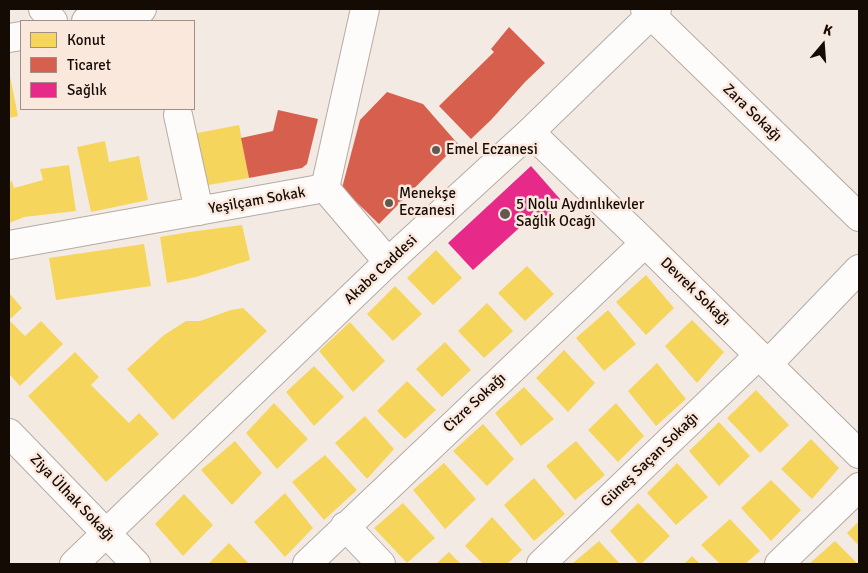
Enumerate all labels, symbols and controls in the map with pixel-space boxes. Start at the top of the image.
legend [20,20,195,110]
north arrow [798,20,848,70]
text: K [821,21,835,40]
text: Konut [67,31,105,49]
text: Ticaret [67,56,111,74]
street label: Zara Sokağı [719,80,785,146]
text: Sağlık [67,81,107,99]
place label: Emel Eczanesi [446,141,538,159]
marker: Emel Eczanesi [430,144,442,156]
street label: Yeşilçam Sokak [207,184,307,218]
place label: Menekşe Eczanesi [399,185,456,220]
place label: 5 Nolu Aydınlıkevler Sağlık Ocağı [516,196,644,231]
marker: Menekşe Eczanesi [383,197,395,209]
marker: 5 Nolu Aydınlıkevler Sağlık Ocağı [498,207,512,221]
street label: Akabe Caddesi [341,232,421,308]
street label: Devrek Sokağı [656,254,734,330]
street label: Cizre Sokağı [440,369,510,437]
street label: Güneş Saçan Sokağı [597,409,703,511]
street label: Ziya Ülhak Sokağı [26,451,118,545]

